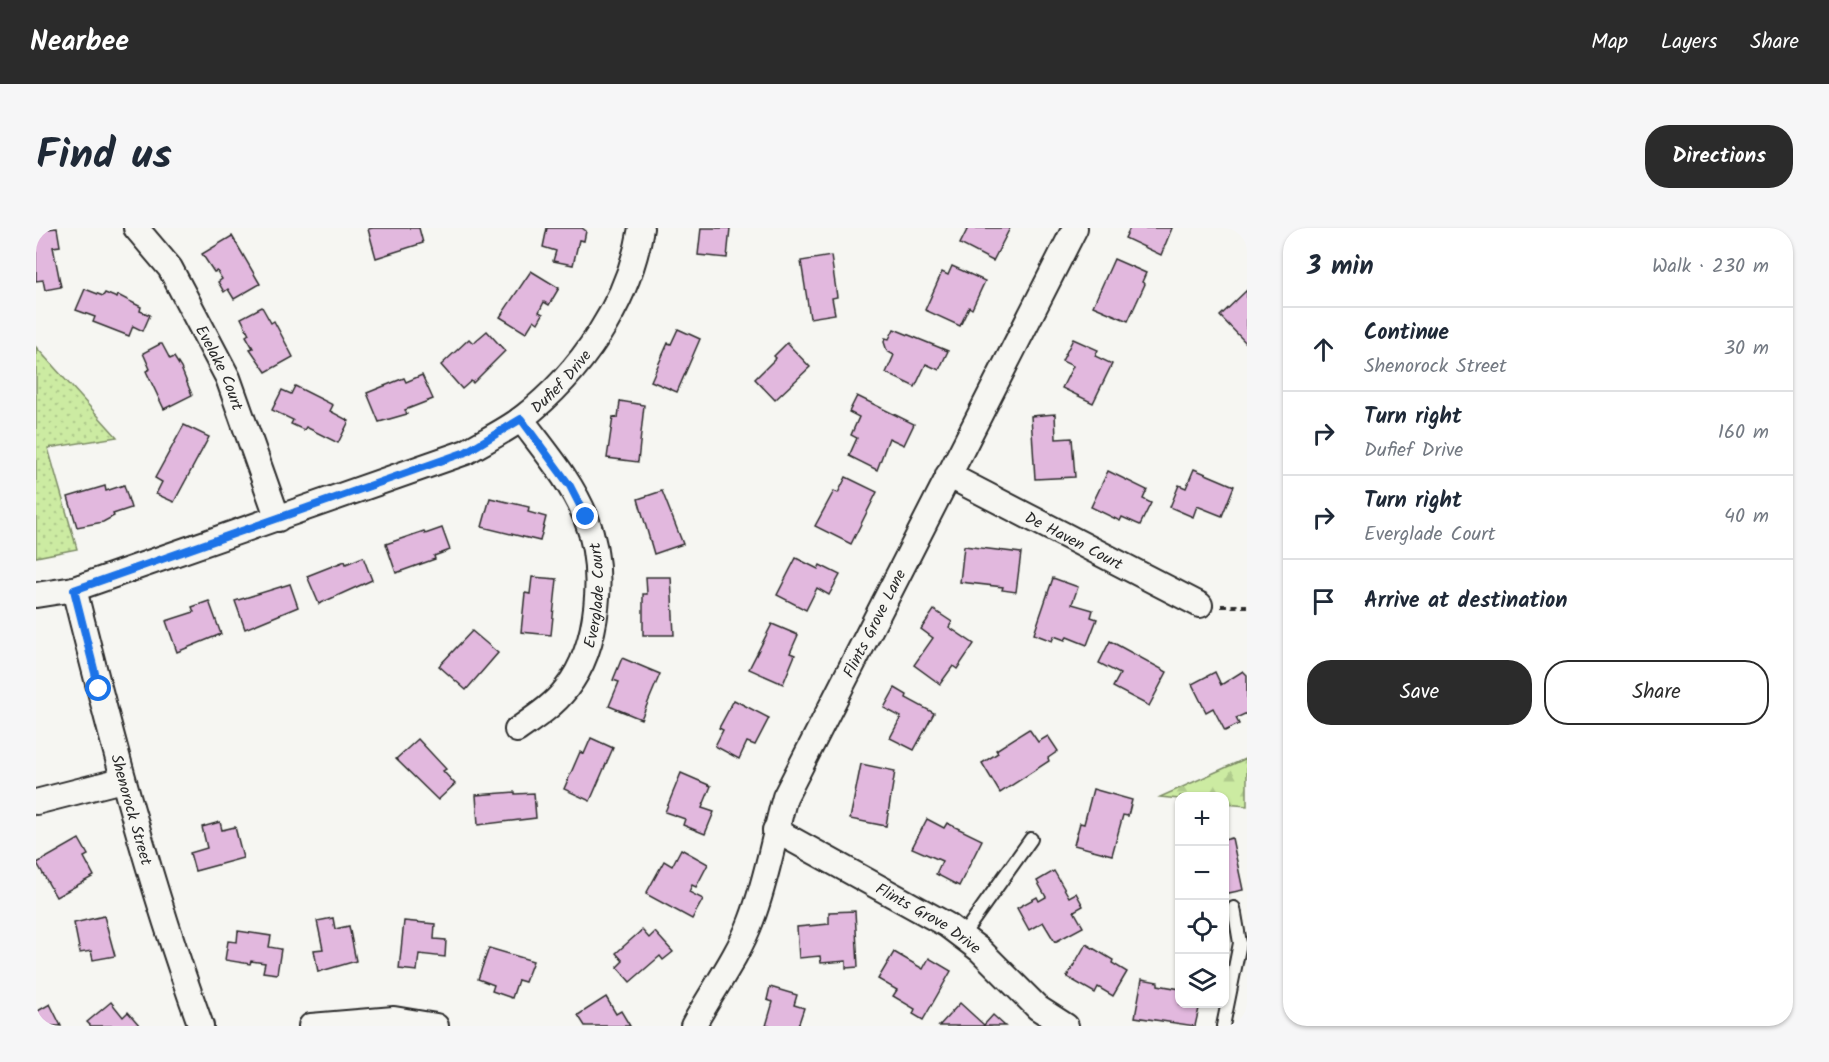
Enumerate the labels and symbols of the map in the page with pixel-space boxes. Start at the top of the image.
street label: Evelake Court [188,321,250,415]
street label: Dufief Drive [526,345,598,420]
route end [572,503,598,529]
street label: De Haven Court [1020,506,1128,577]
street label: Everglade Court [577,540,611,651]
street label: Flints Grove Lane [837,565,913,682]
route start [85,675,111,701]
street label: Shenorock Street [103,752,159,869]
street label: Flints Grove Drive [871,877,986,961]

